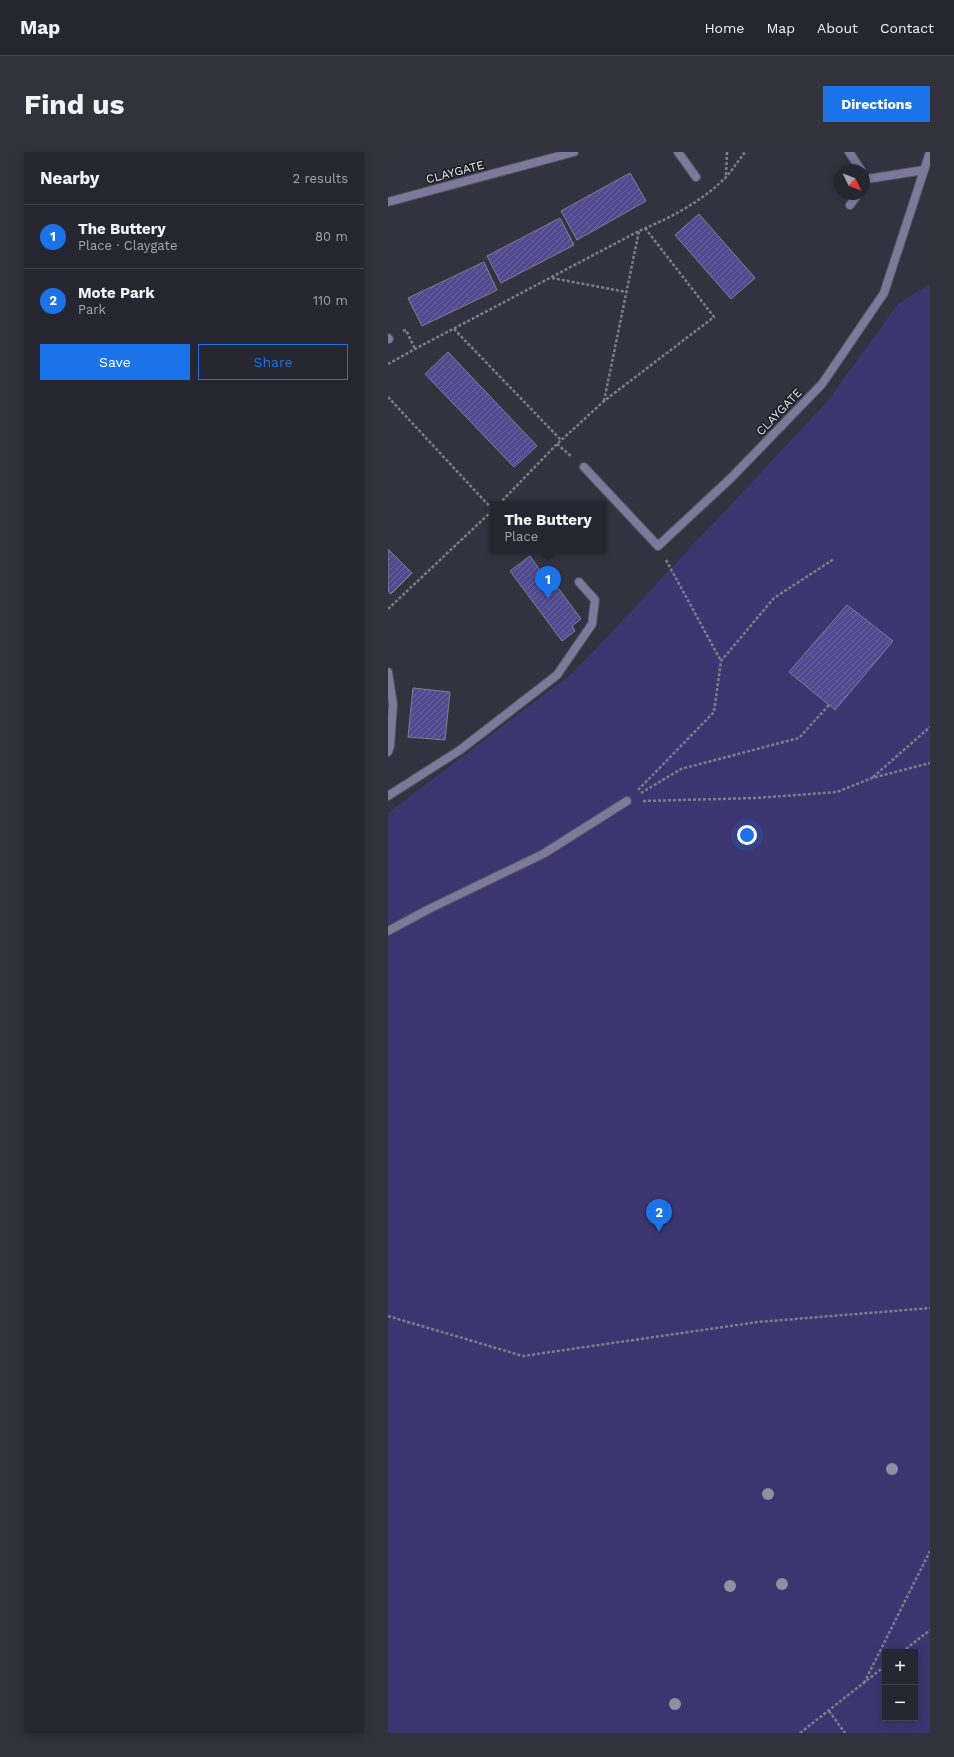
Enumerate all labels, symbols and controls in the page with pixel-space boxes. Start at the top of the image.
text: Map [20,16,60,39]
text: Home [704,20,744,36]
text: Map [766,20,795,36]
text: About [817,20,858,36]
text: Contact [880,20,934,36]
button: Directions [823,86,930,122]
text: Find us [24,88,124,121]
street label: CLAYGATE [424,157,486,186]
north arrow [834,164,870,200]
text: Nearby [40,168,99,188]
text: 2 results [293,171,348,186]
text: The Buttery [78,220,166,238]
text: 1 [50,229,56,244]
text: 80 m [315,229,348,244]
text: Place · Claygate [78,238,177,253]
text: Mote Park [78,284,155,302]
text: 2 [49,293,57,308]
text: 110 m [313,293,348,308]
text: Park [78,302,106,317]
button: Save [40,344,190,380]
button: Share [198,344,348,380]
street label: CLAYGATE [753,385,805,438]
popup [490,501,606,553]
text: The Buttery [504,511,592,529]
text: Place [504,529,538,544]
pin: 1 [535,566,561,599]
your location [737,825,757,845]
pin: 2 [646,1199,672,1232]
map controls [882,1649,918,1721]
button: + [882,1649,918,1685]
button: − [882,1685,918,1721]

